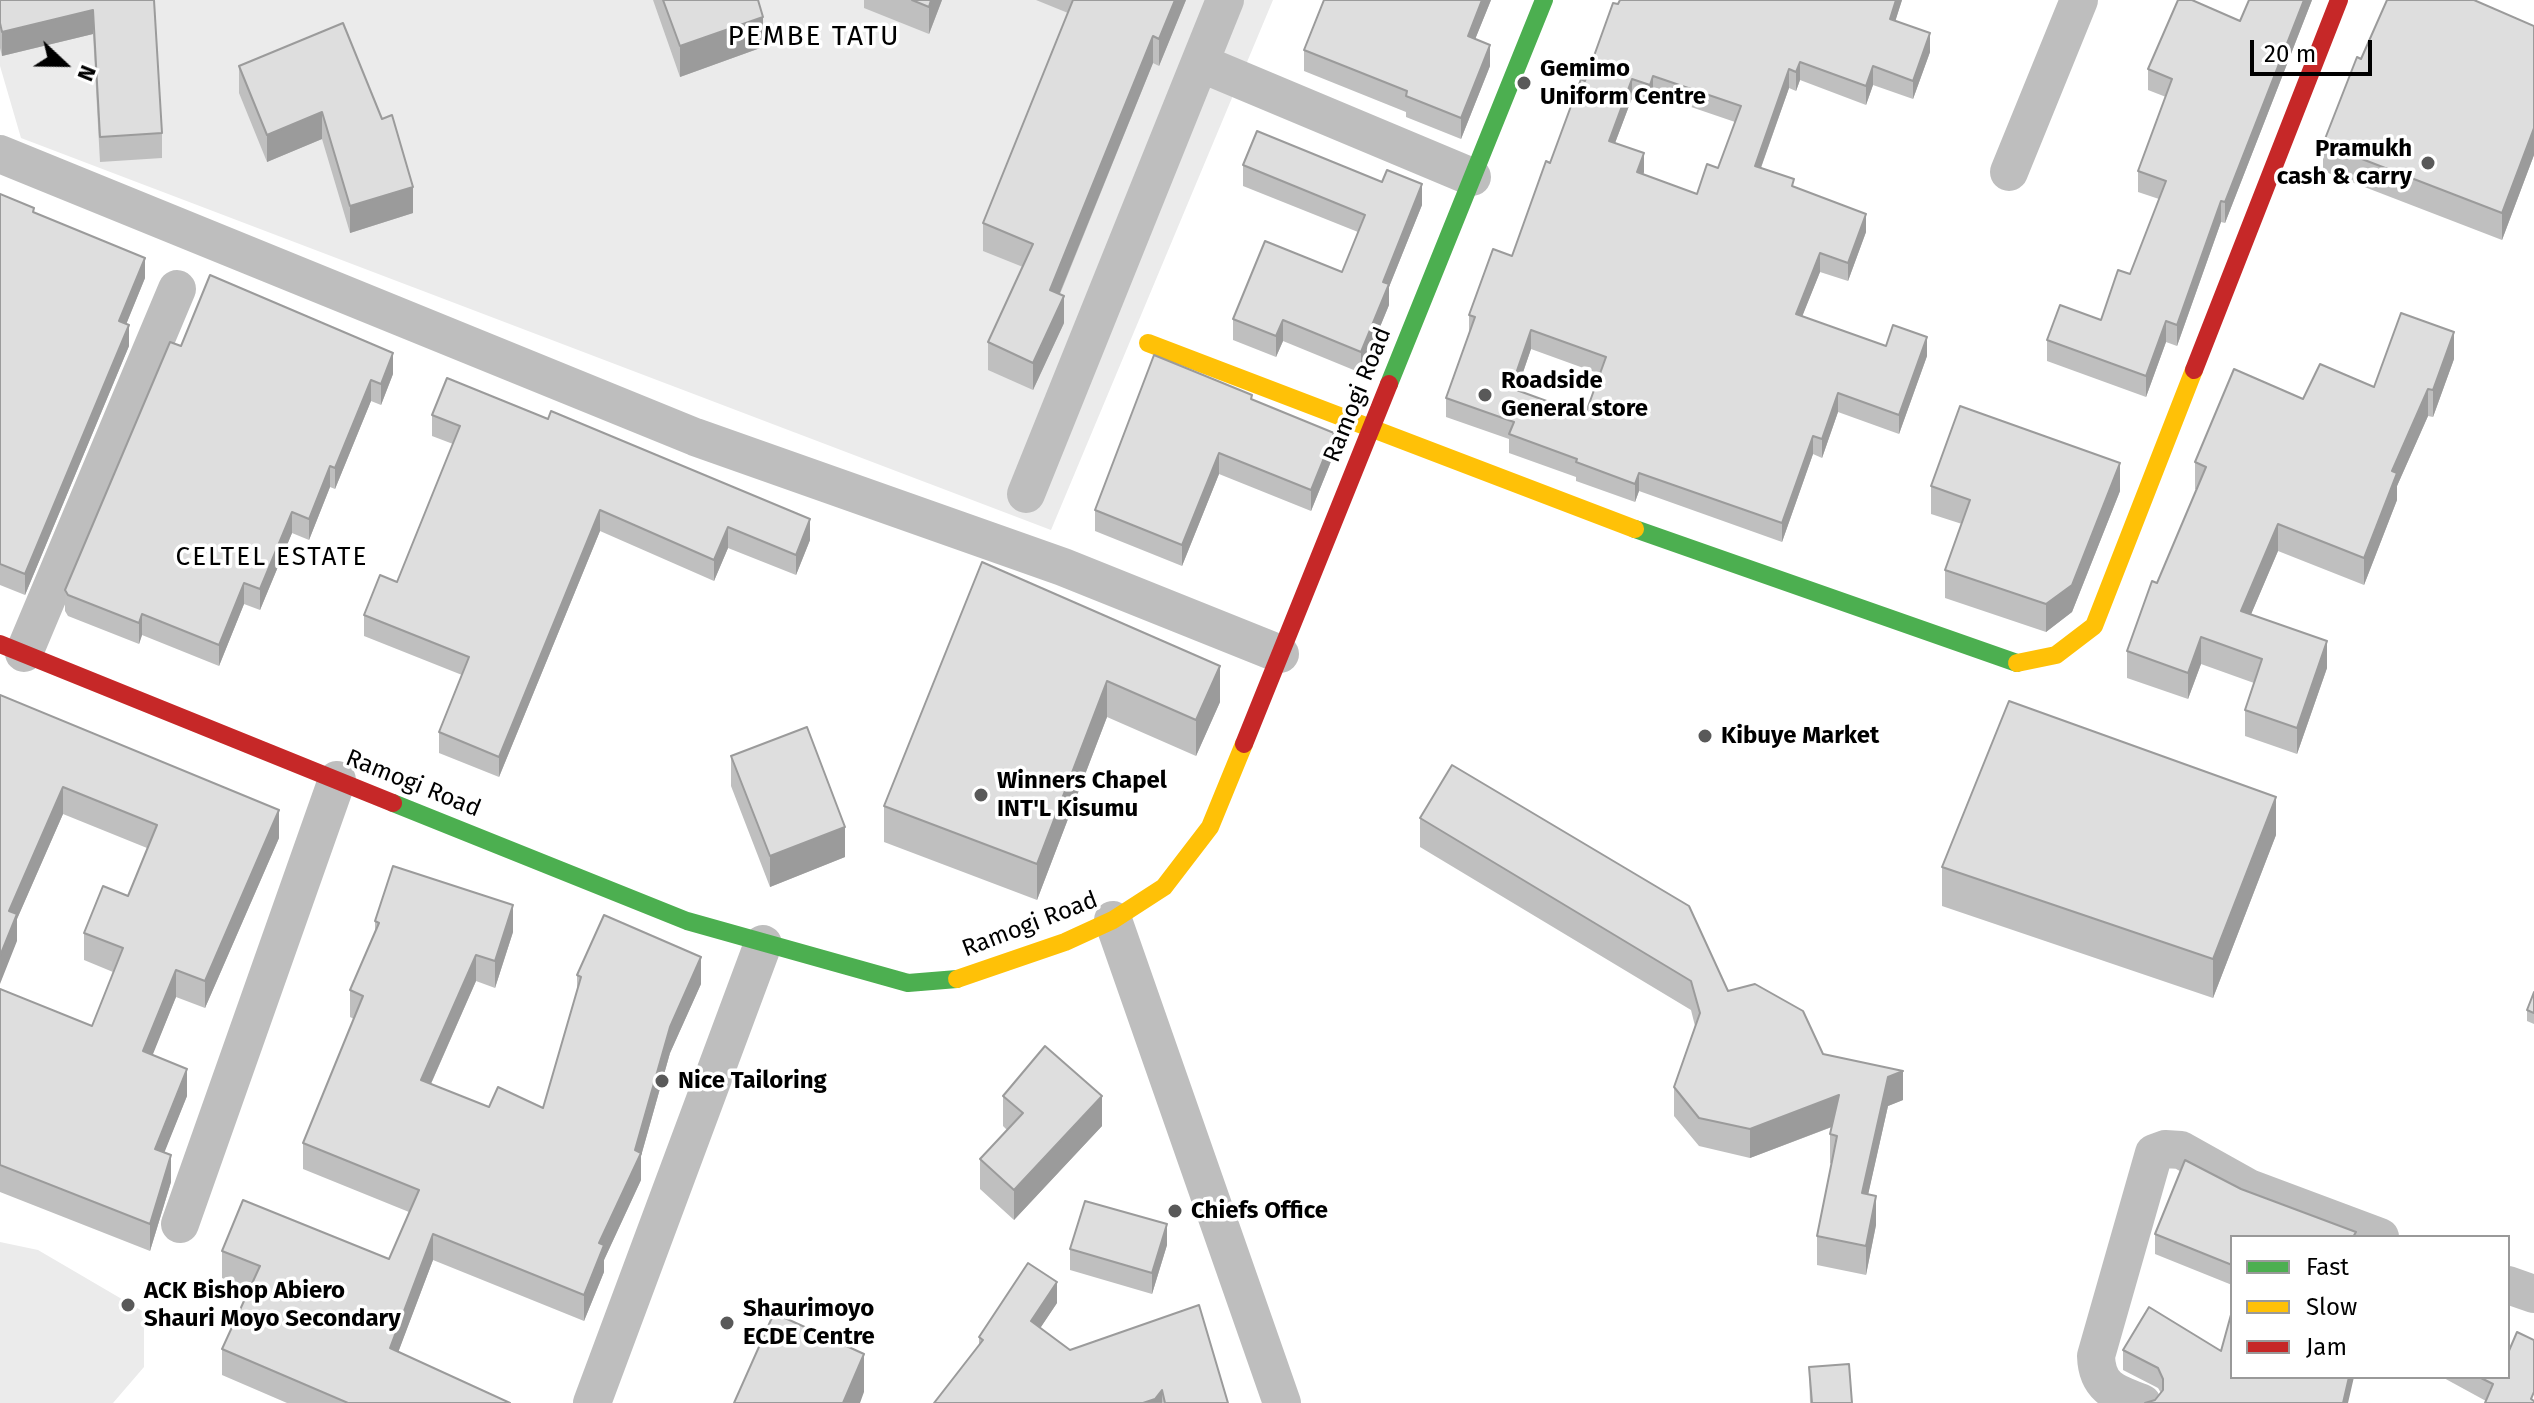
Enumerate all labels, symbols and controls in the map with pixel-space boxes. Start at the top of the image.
district label: PEMBE TATU [727,20,901,54]
north arrow [24,24,104,104]
scale bar [2254,24,2376,74]
text: 20 m [2264,40,2316,68]
place label: Gemimo Uniform Centre [1540,55,1706,111]
text: N [71,61,102,85]
marker: Gemimo Uniform Centre [1515,74,1533,92]
place label: Pramukh cash & carry [2277,135,2412,191]
marker: Pramukh cash & carry [2419,154,2437,172]
street label: Ramogi Road [1318,323,1398,467]
place label: Roadside General store [1501,367,1648,423]
marker: Roadside General store [1476,386,1494,404]
district label: CELTEL ESTATE [176,542,368,574]
place label: Kibuye Market [1721,722,1879,750]
marker: Kibuye Market [1696,727,1714,745]
street label: Ramogi Road [341,744,485,824]
place label: Winners Chapel INT'L Kisumu [997,767,1167,823]
marker: Winners Chapel INT'L Kisumu [972,786,990,804]
street label: Ramogi Road [958,886,1102,964]
place label: Nice Tailoring [678,1067,827,1095]
marker: Nice Tailoring [653,1072,671,1090]
place label: Chiefs Office [1191,1197,1328,1225]
marker: Chiefs Office [1166,1202,1184,1220]
legend [2230,1235,2510,1379]
text: Fast [2306,1253,2349,1281]
place label: ACK Bishop Abiero Shauri Moyo Secondary [144,1277,401,1333]
text: Slow [2306,1293,2357,1321]
place label: Shaurimoyo ECDE Centre [743,1295,875,1351]
marker: ACK Bishop Abiero Shauri Moyo Secondary [119,1296,137,1314]
marker: Shaurimoyo ECDE Centre [718,1314,736,1332]
text: Jam [2306,1333,2347,1361]

